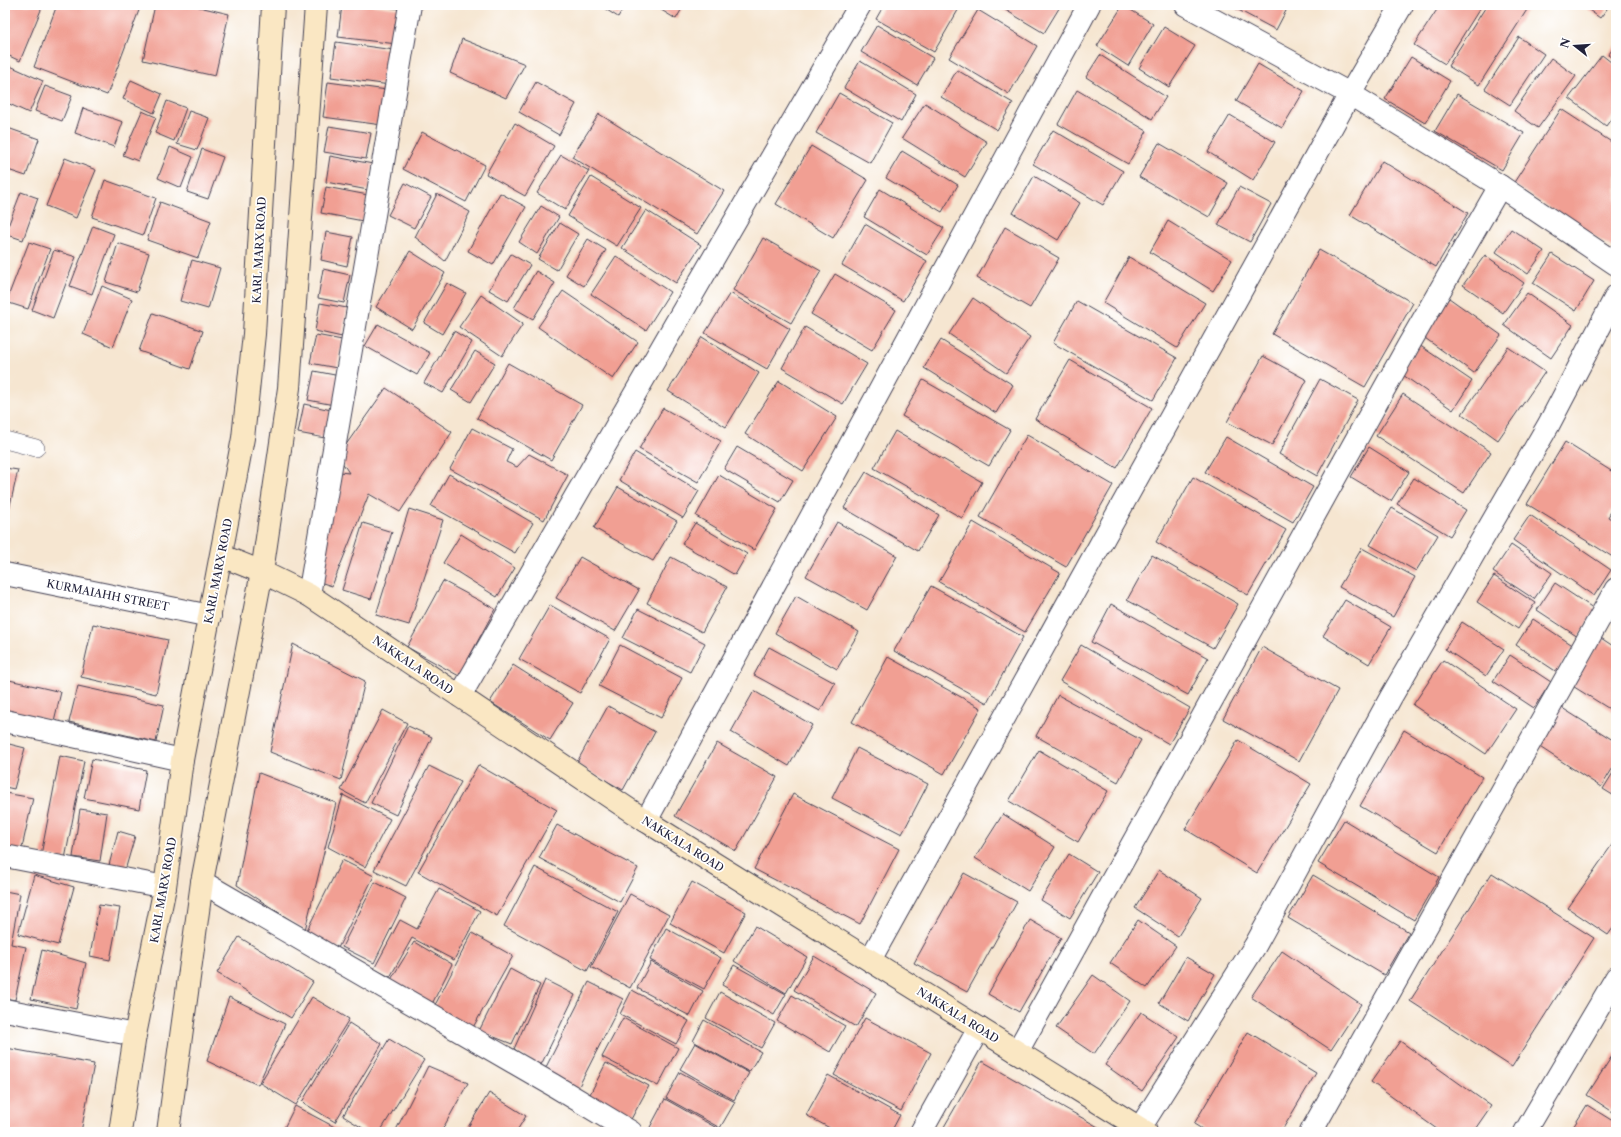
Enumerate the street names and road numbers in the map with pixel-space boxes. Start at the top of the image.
street label: KARL MARX ROAD [249,196,269,304]
street label: KARL MARX ROAD [201,517,235,625]
street label: KURMAIAHH STREET [46,576,171,614]
street label: NAKKALA ROAD [370,633,456,697]
street label: NAKKALA ROAD [639,813,727,875]
street label: KARL MARX ROAD [147,836,179,944]
street label: NAKKALA ROAD [914,984,1002,1046]

